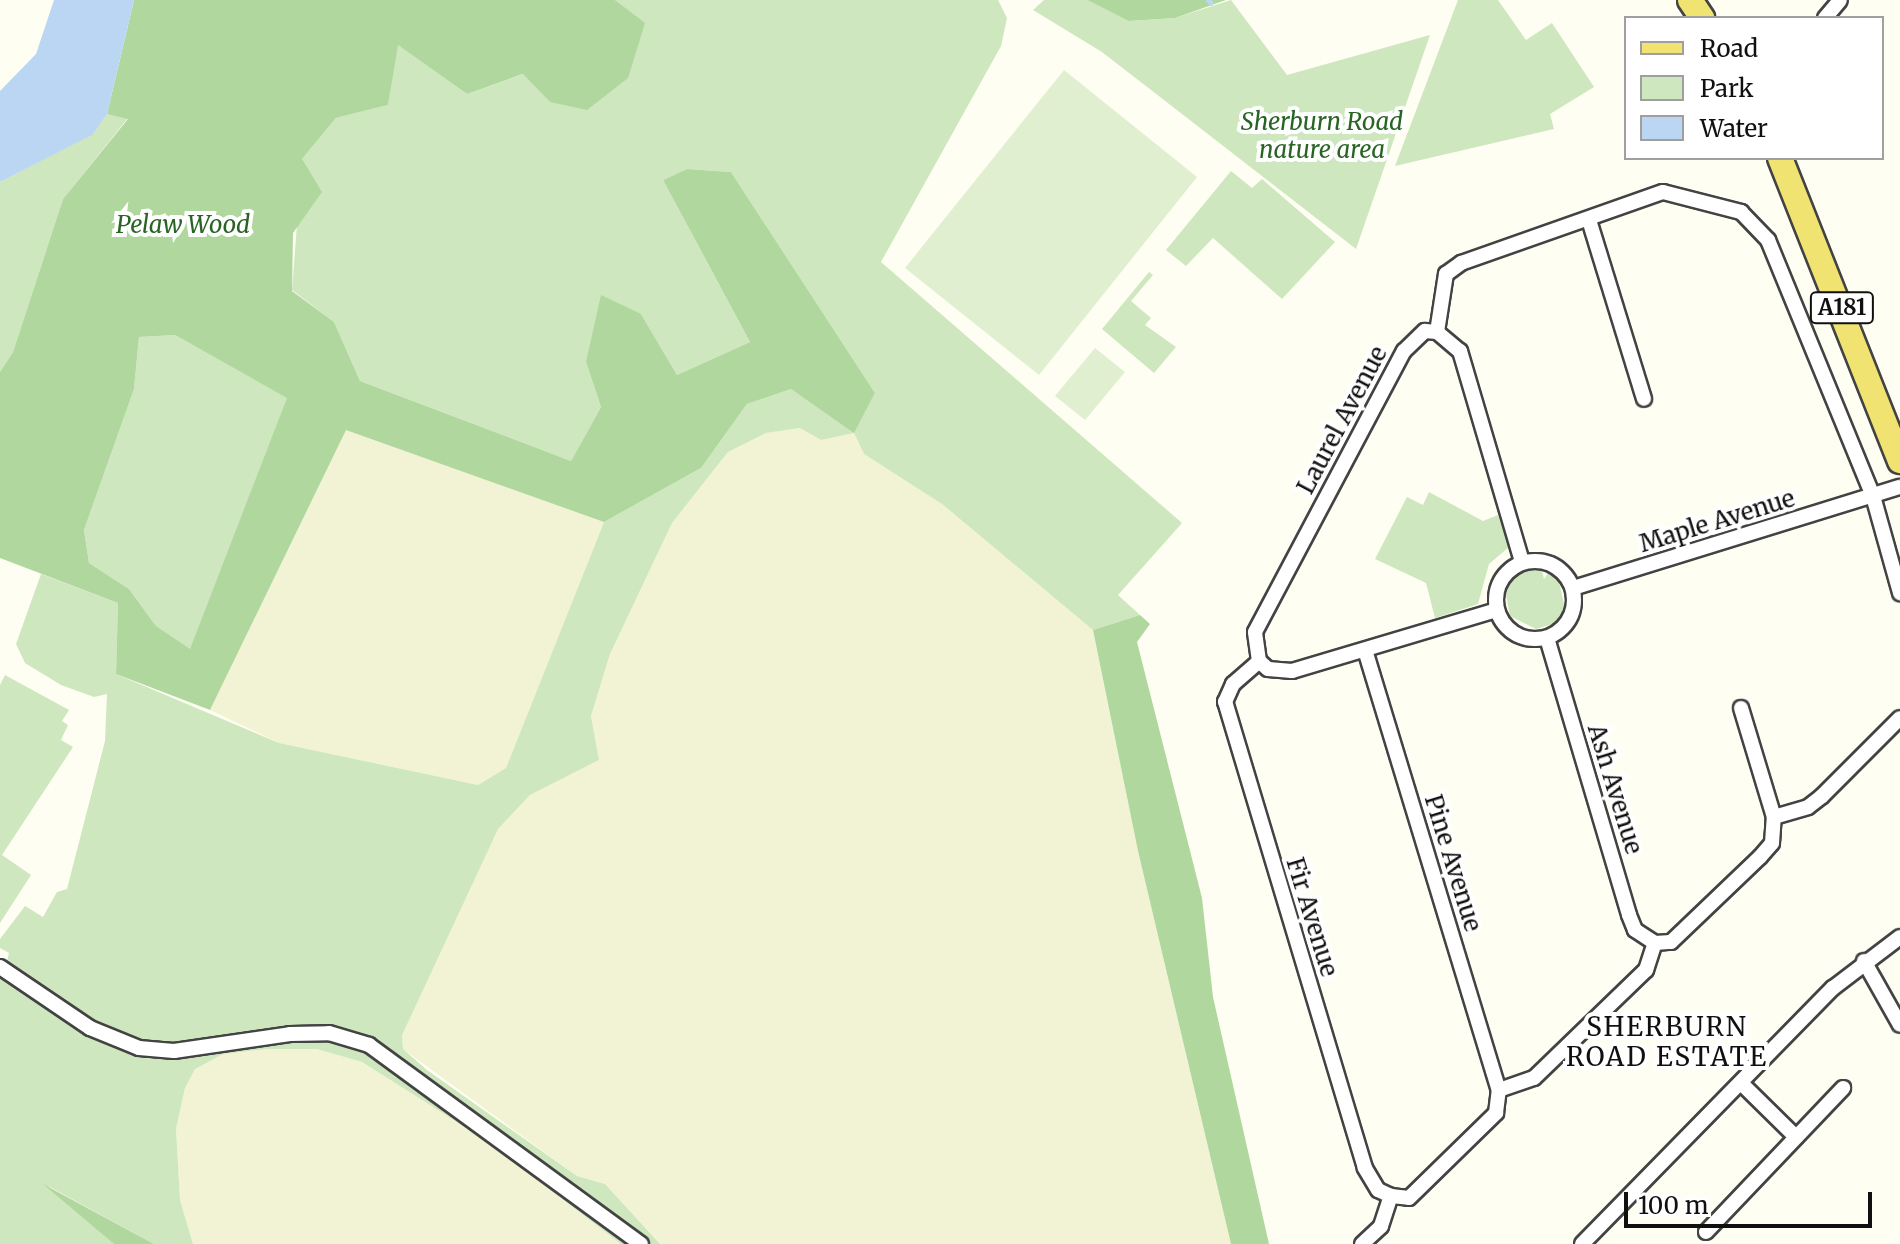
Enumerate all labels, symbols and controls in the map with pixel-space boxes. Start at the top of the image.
legend [1624,16,1884,160]
text: Road [1700,33,1758,64]
text: Park [1700,73,1753,104]
park label: Sherburn Road nature area [1241,108,1403,164]
text: Water [1700,113,1768,144]
park label: Pelaw Wood [116,211,250,239]
road number: A181 [1808,290,1876,326]
street label: Laurel Avenue [1291,341,1393,499]
street label: Maple Avenue [1636,484,1798,558]
street label: Ash Avenue [1582,721,1648,857]
street label: Pine Avenue [1419,791,1487,935]
street label: Fir Avenue [1280,854,1344,980]
district label: SHERBURN ROAD ESTATE [1566,1011,1768,1072]
scale bar [1628,1176,1876,1226]
text: 100 m [1638,1190,1708,1221]

